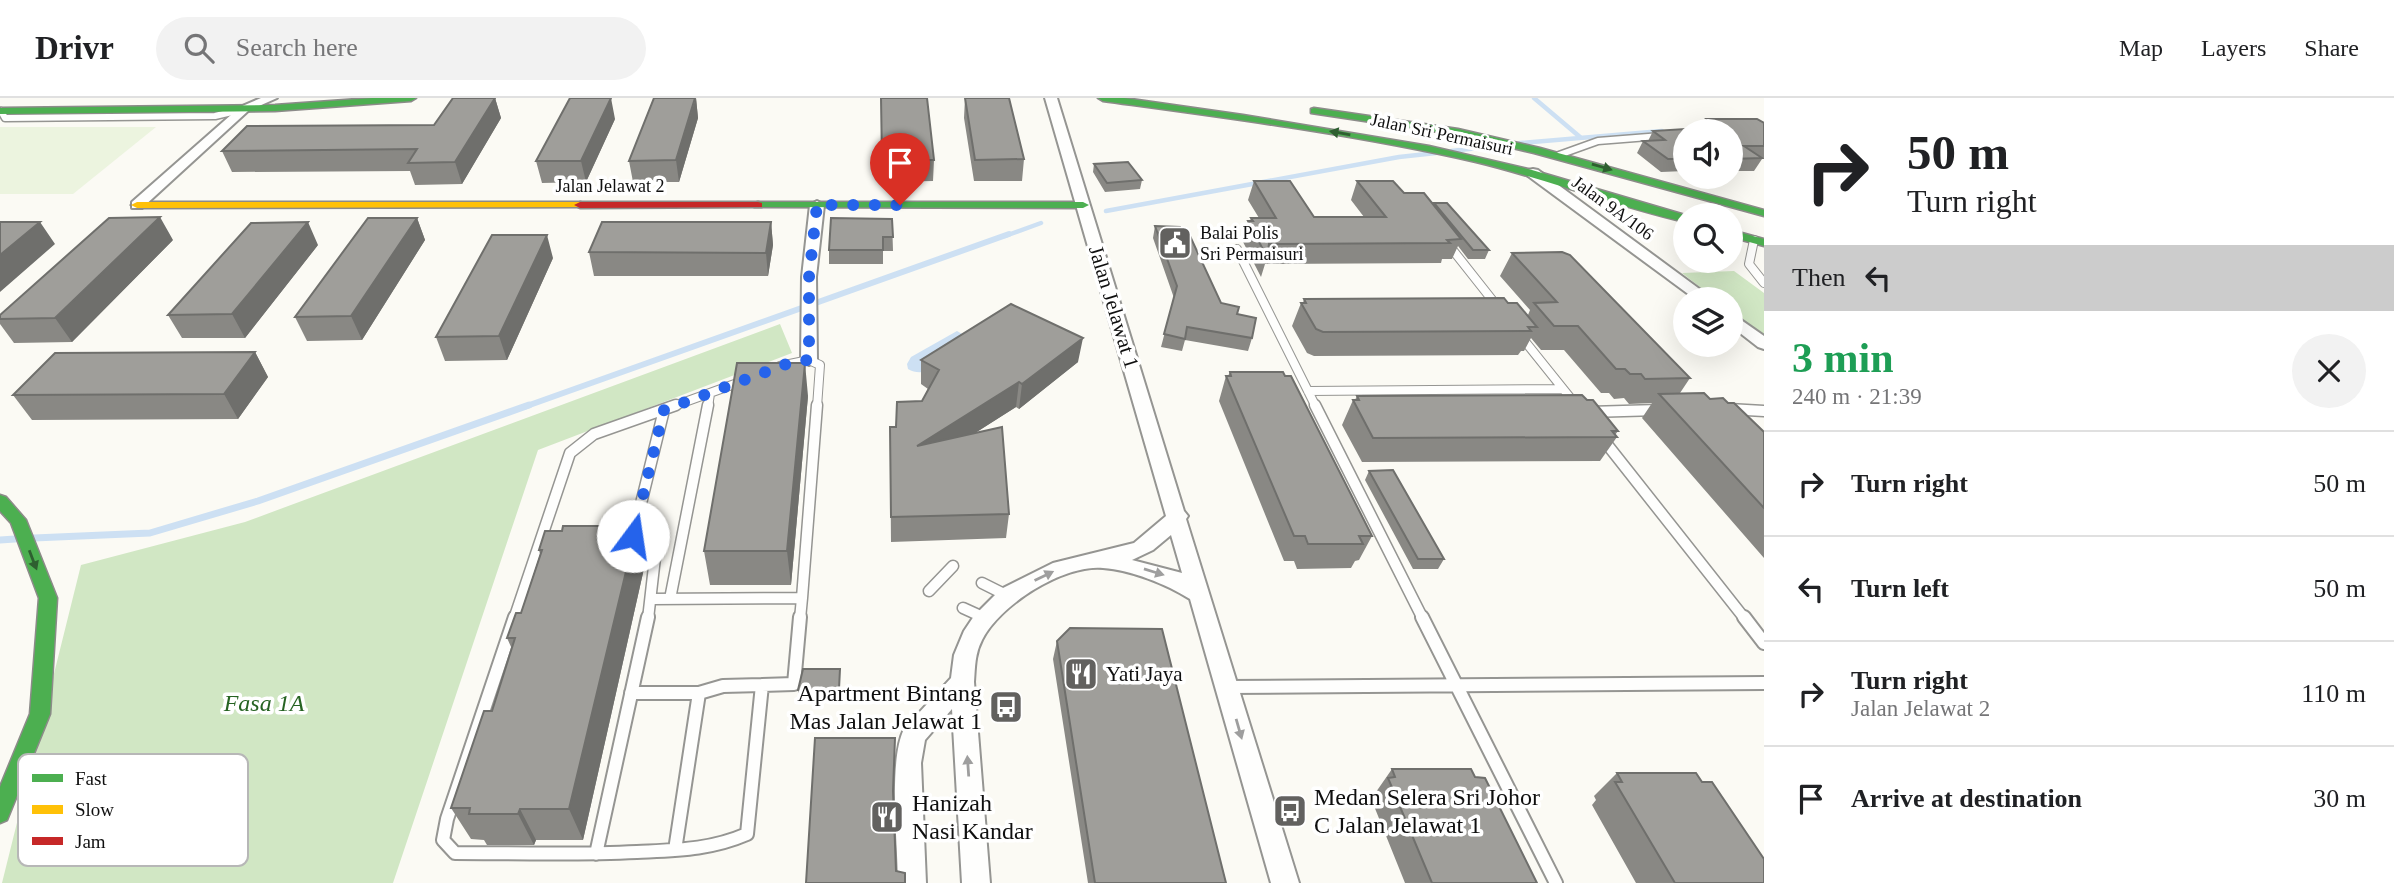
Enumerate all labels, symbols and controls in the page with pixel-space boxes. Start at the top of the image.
search box [156,17,646,80]
icon: search [180,29,218,67]
text: Drivr [35,30,114,66]
text: Search here [236,33,358,62]
text: Map [2119,35,2163,61]
text: Layers [2201,35,2266,61]
text: Share [2304,35,2359,61]
street label: Jalan Sri Permaisuri [1369,109,1515,159]
map controls [1673,119,1743,357]
button: sound [1673,119,1743,189]
text: 50 m [1907,125,2009,180]
icon: right [1792,126,1883,217]
one-way arrow [1329,127,1351,138]
pin [870,133,930,205]
icon: arrive [881,144,919,182]
one-way arrow [1591,162,1613,173]
street label: Jalan 9A/106 [1568,172,1658,244]
street label: Jalan Jelawat 2 [556,176,664,196]
text: Turn right [1907,183,2037,219]
button: search [1673,203,1743,273]
place label: Balai Polis Sri Permaisuri [1200,223,1304,264]
public building icon: Balai Polis Sri Permaisuri [1156,224,1194,262]
street label: Jalan Jelawat 1 [1084,243,1144,371]
icon: left [1859,259,1897,297]
text: Then [1792,263,1845,292]
button: layers [1673,287,1743,357]
button: close [2292,334,2366,408]
text: 3 min [1792,335,1894,381]
text: 240 m · 21:39 [1792,384,1922,409]
icon: right [1792,465,1830,503]
text: Turn right [1851,469,1968,498]
text: 50 m [2313,469,2366,498]
position arrow [596,499,670,573]
one-way arrow [28,549,39,570]
one-way arrow [1144,567,1165,578]
one-way arrow [1034,570,1054,581]
icon: left [1792,570,1830,608]
text: Turn left [1851,574,1949,603]
text: 50 m [2313,574,2366,603]
restaurant icon: Yati Jaya [1062,655,1100,693]
place label: Yati Jaya [1106,662,1183,686]
text: Turn right [1851,666,1968,695]
icon: right [1792,675,1830,713]
text: 110 m [2301,679,2366,708]
place label: Apartment Bintang Mas Jalan Jelawat 1 [789,680,982,734]
bus stop icon: Apartment Bintang Mas Jalan Jelawat 1 [987,688,1025,726]
park label: Fasa 1A [223,690,305,716]
text: Jalan Jelawat 2 [1851,696,1990,721]
one-way arrow [1235,719,1245,740]
legend [18,754,248,866]
one-way arrow [962,755,973,777]
text: Fast [75,768,107,789]
icon: arrive [1792,780,1830,818]
place label: Medan Selera Sri Johor C Jalan Jelawat 1 [1314,784,1540,838]
text: Arrive at destination [1851,784,2082,813]
text: 30 m [2313,784,2366,813]
place label: Hanizah Nasi Kandar [912,790,1033,844]
bus stop icon: Medan Selera Sri Johor C Jalan Jelawat 1 [1271,792,1309,830]
restaurant icon: Hanizah Nasi Kandar [868,798,906,836]
text: Slow [75,799,114,820]
text: Jam [75,831,106,852]

